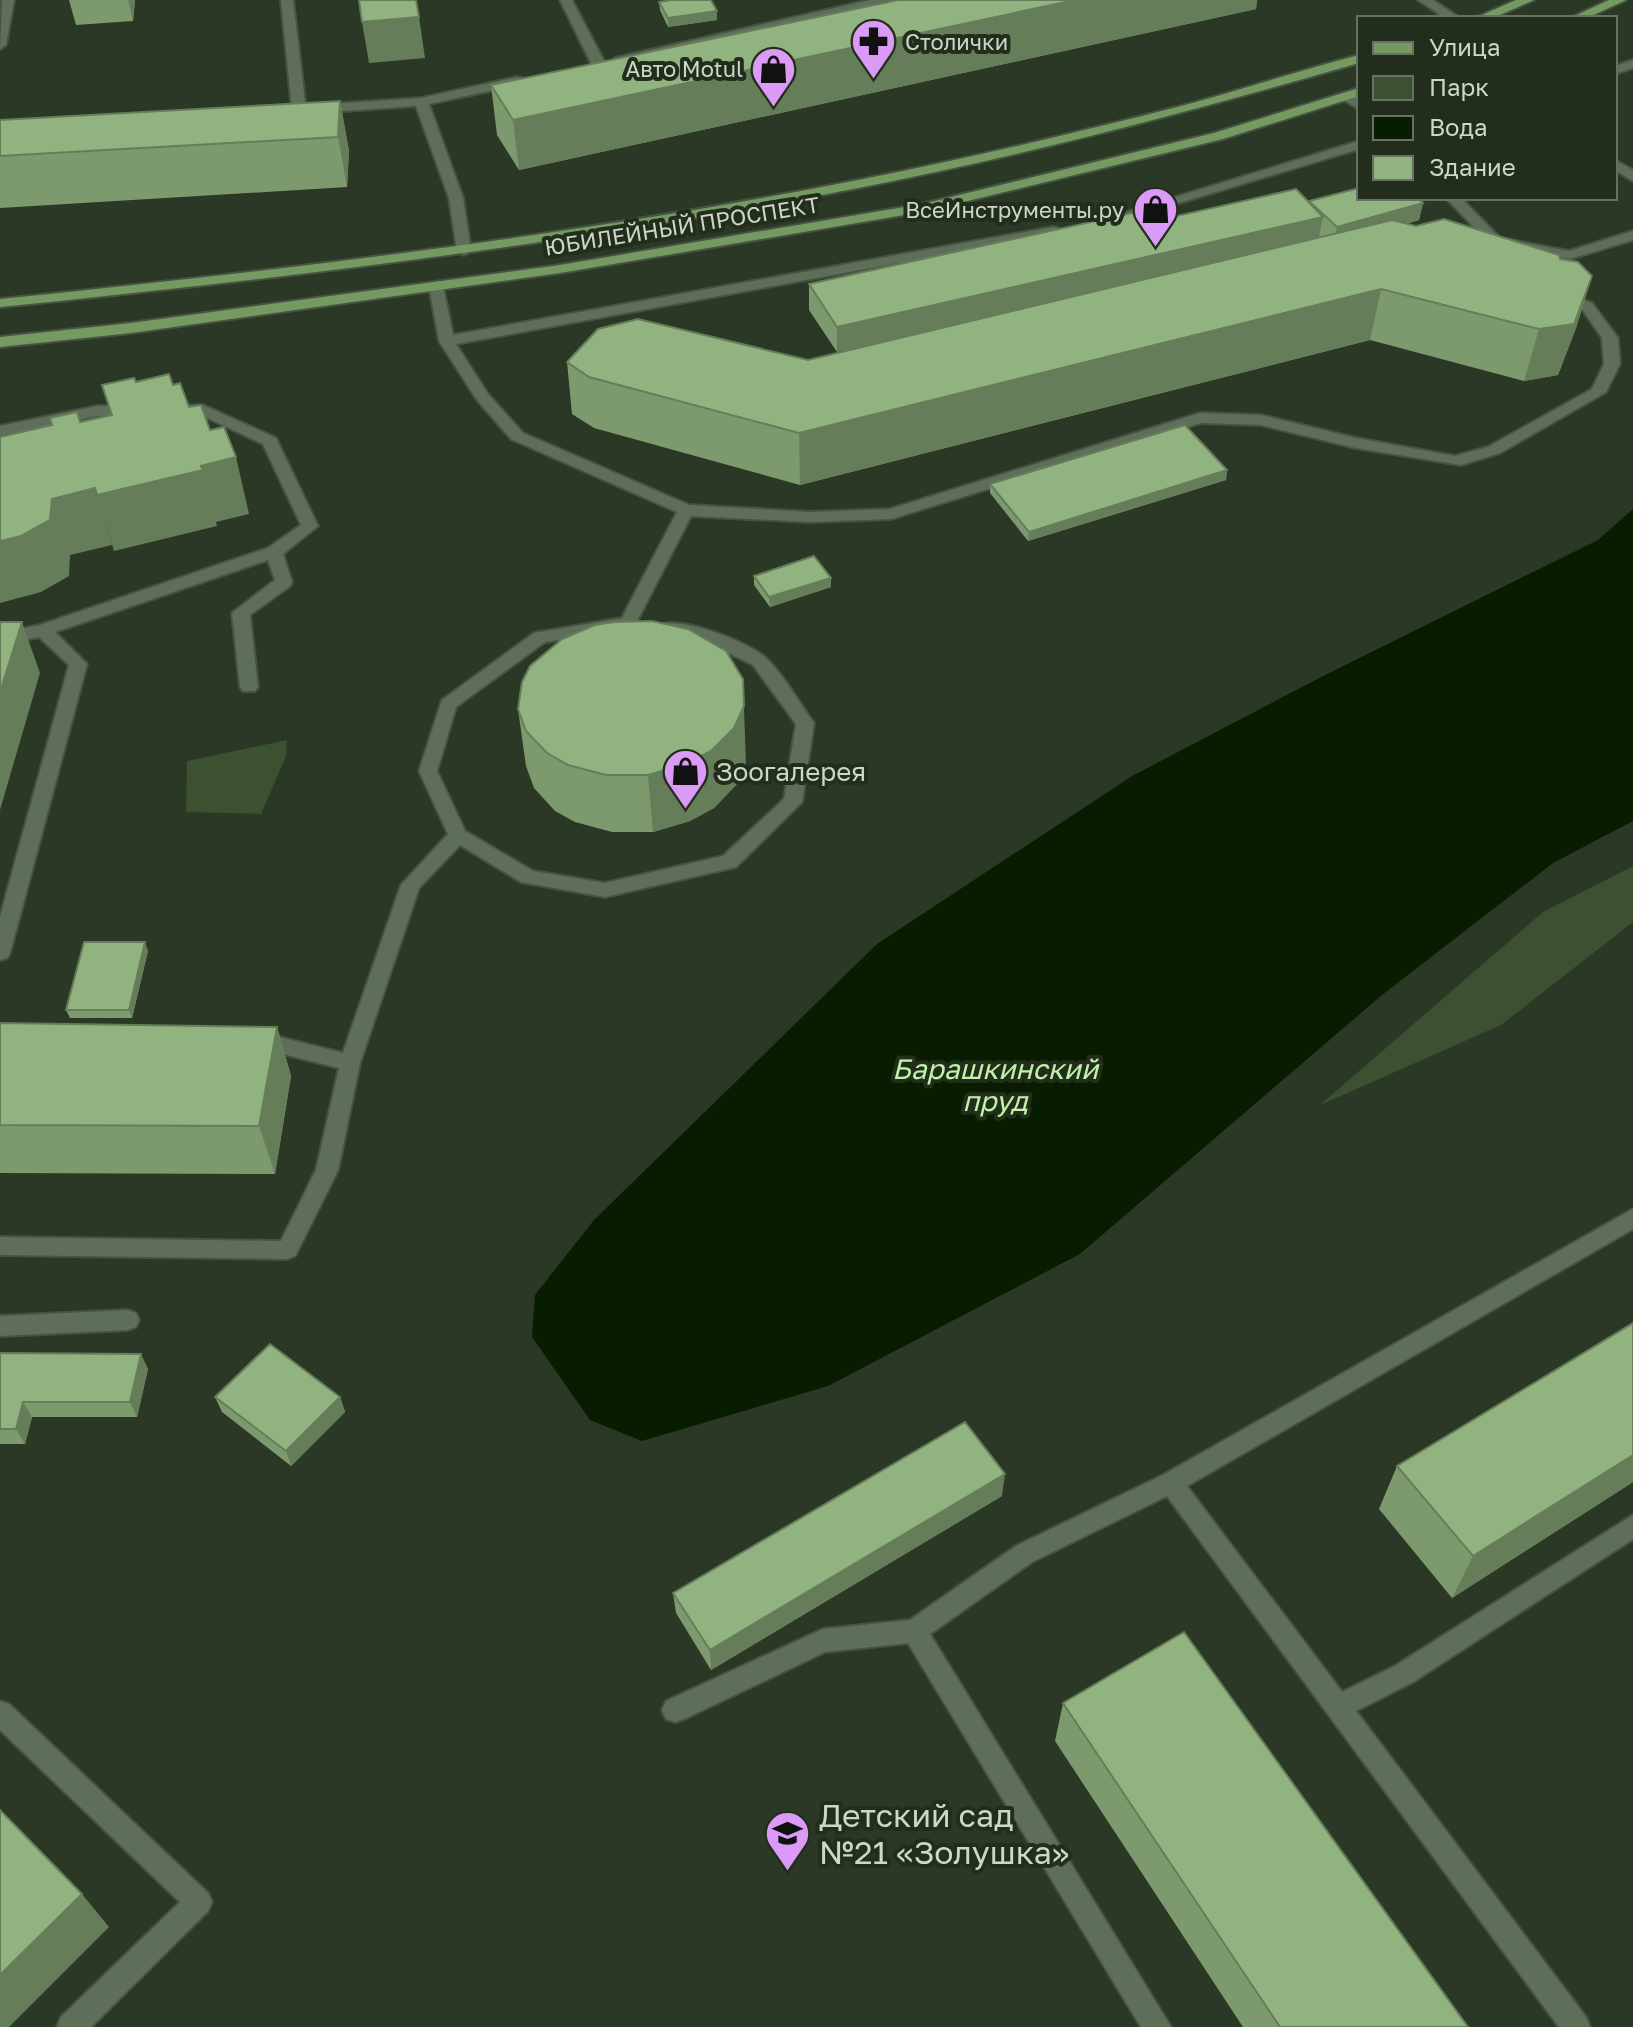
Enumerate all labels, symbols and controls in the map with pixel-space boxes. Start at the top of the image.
legend [1357,16,1617,200]
pharmacy icon: Столички [850,18,898,81]
place label: Столички [905,28,1008,55]
text: Улица [1429,32,1501,61]
shop icon: Авто Motul [750,45,798,108]
place label: Авто Motul [626,55,743,82]
text: Парк [1429,72,1489,101]
text: Вода [1429,112,1488,141]
text: Здание [1429,152,1516,181]
shop icon: ВсеИнструменты.ру [1131,186,1179,249]
street label: ЮБИЛЕЙНЫЙ ПРОСПЕКТ [543,190,822,261]
place label: ВсеИнструменты.ру [905,196,1124,223]
shop icon: Зоогалерея [661,748,709,811]
place label: Зоогалерея [716,756,866,787]
water label: Барашкинский пруд [892,1052,1100,1117]
place label: Детский сад №21 «Золушка» [819,1796,1069,1871]
school or university icon: Детский сад №21 «Золушка» [764,1810,812,1873]

